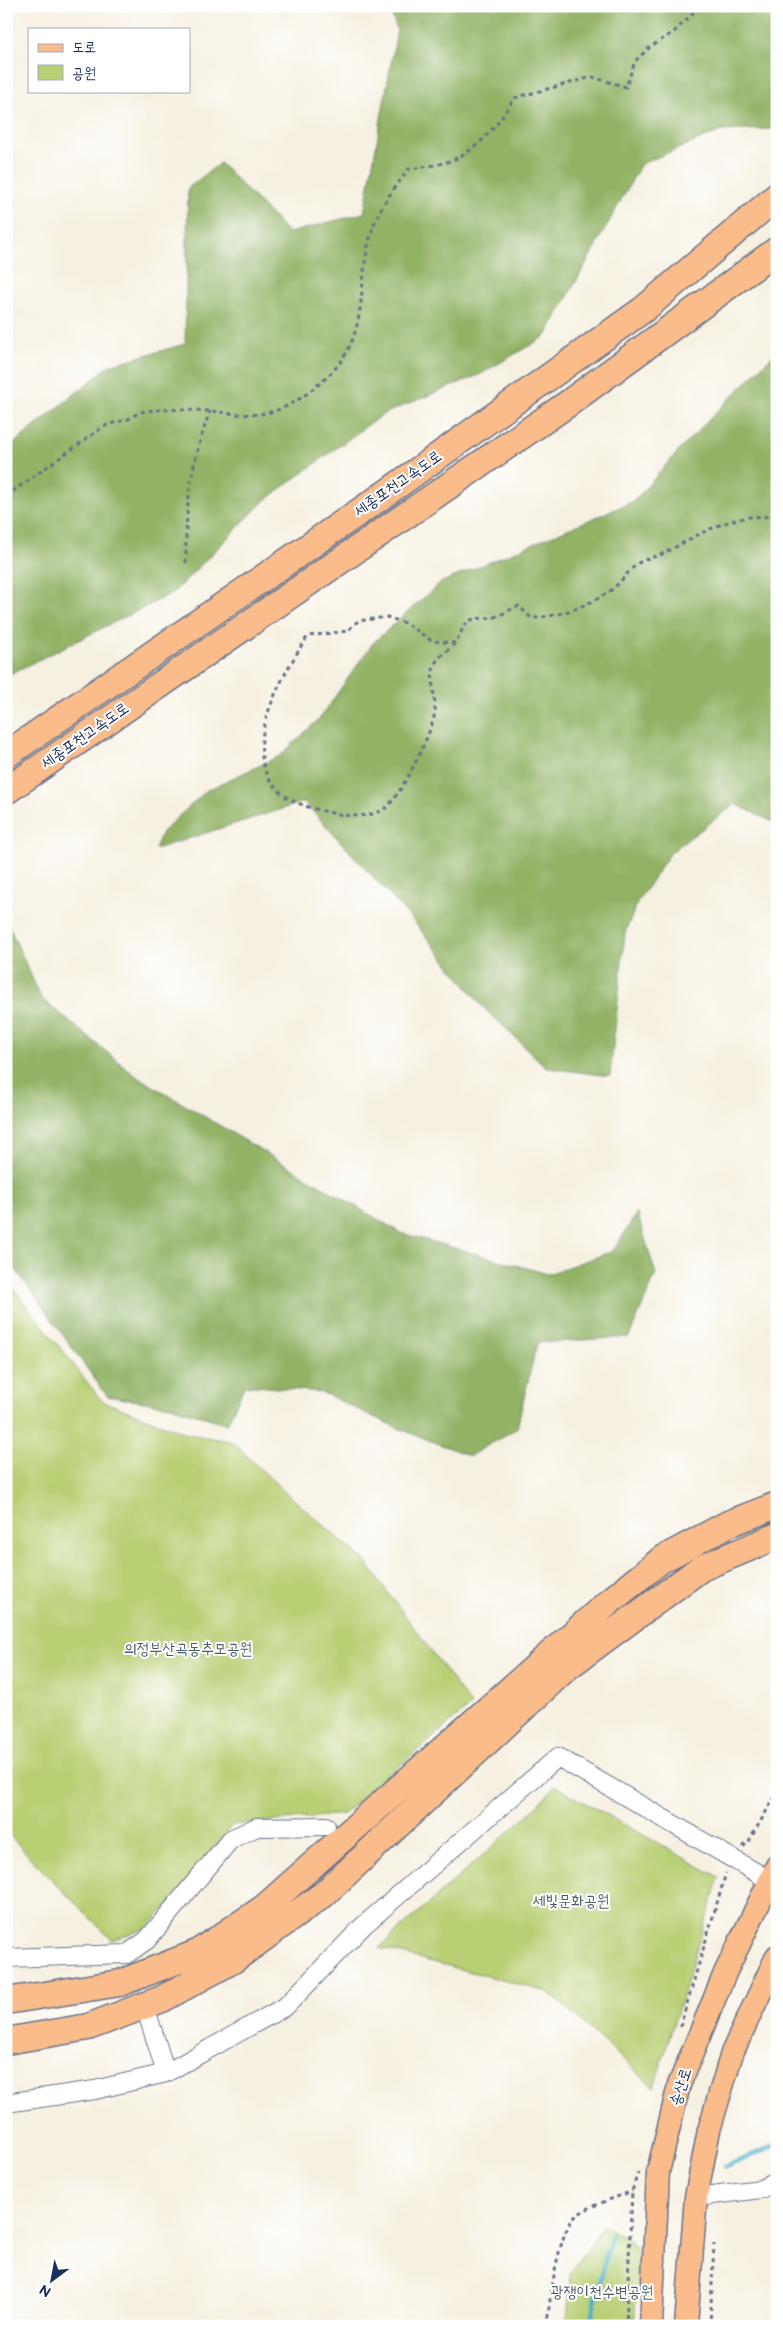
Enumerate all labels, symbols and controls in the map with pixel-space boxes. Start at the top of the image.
legend [28,28,190,92]
text: 도로 [72,38,96,57]
text: 공원 [72,64,96,83]
street label: 세종포천고속도로 [350,447,446,521]
street label: 세종포천고속도로 [37,699,133,773]
park label: 의정부산곡동추모공원 [124,1640,252,1659]
park label: 세빛문화공원 [532,1892,610,1911]
street label: 송산로 [666,2066,696,2108]
north arrow [28,2254,78,2304]
text: N [36,2281,54,2301]
park label: 광쟁이천수변공원 [551,2283,654,2302]

